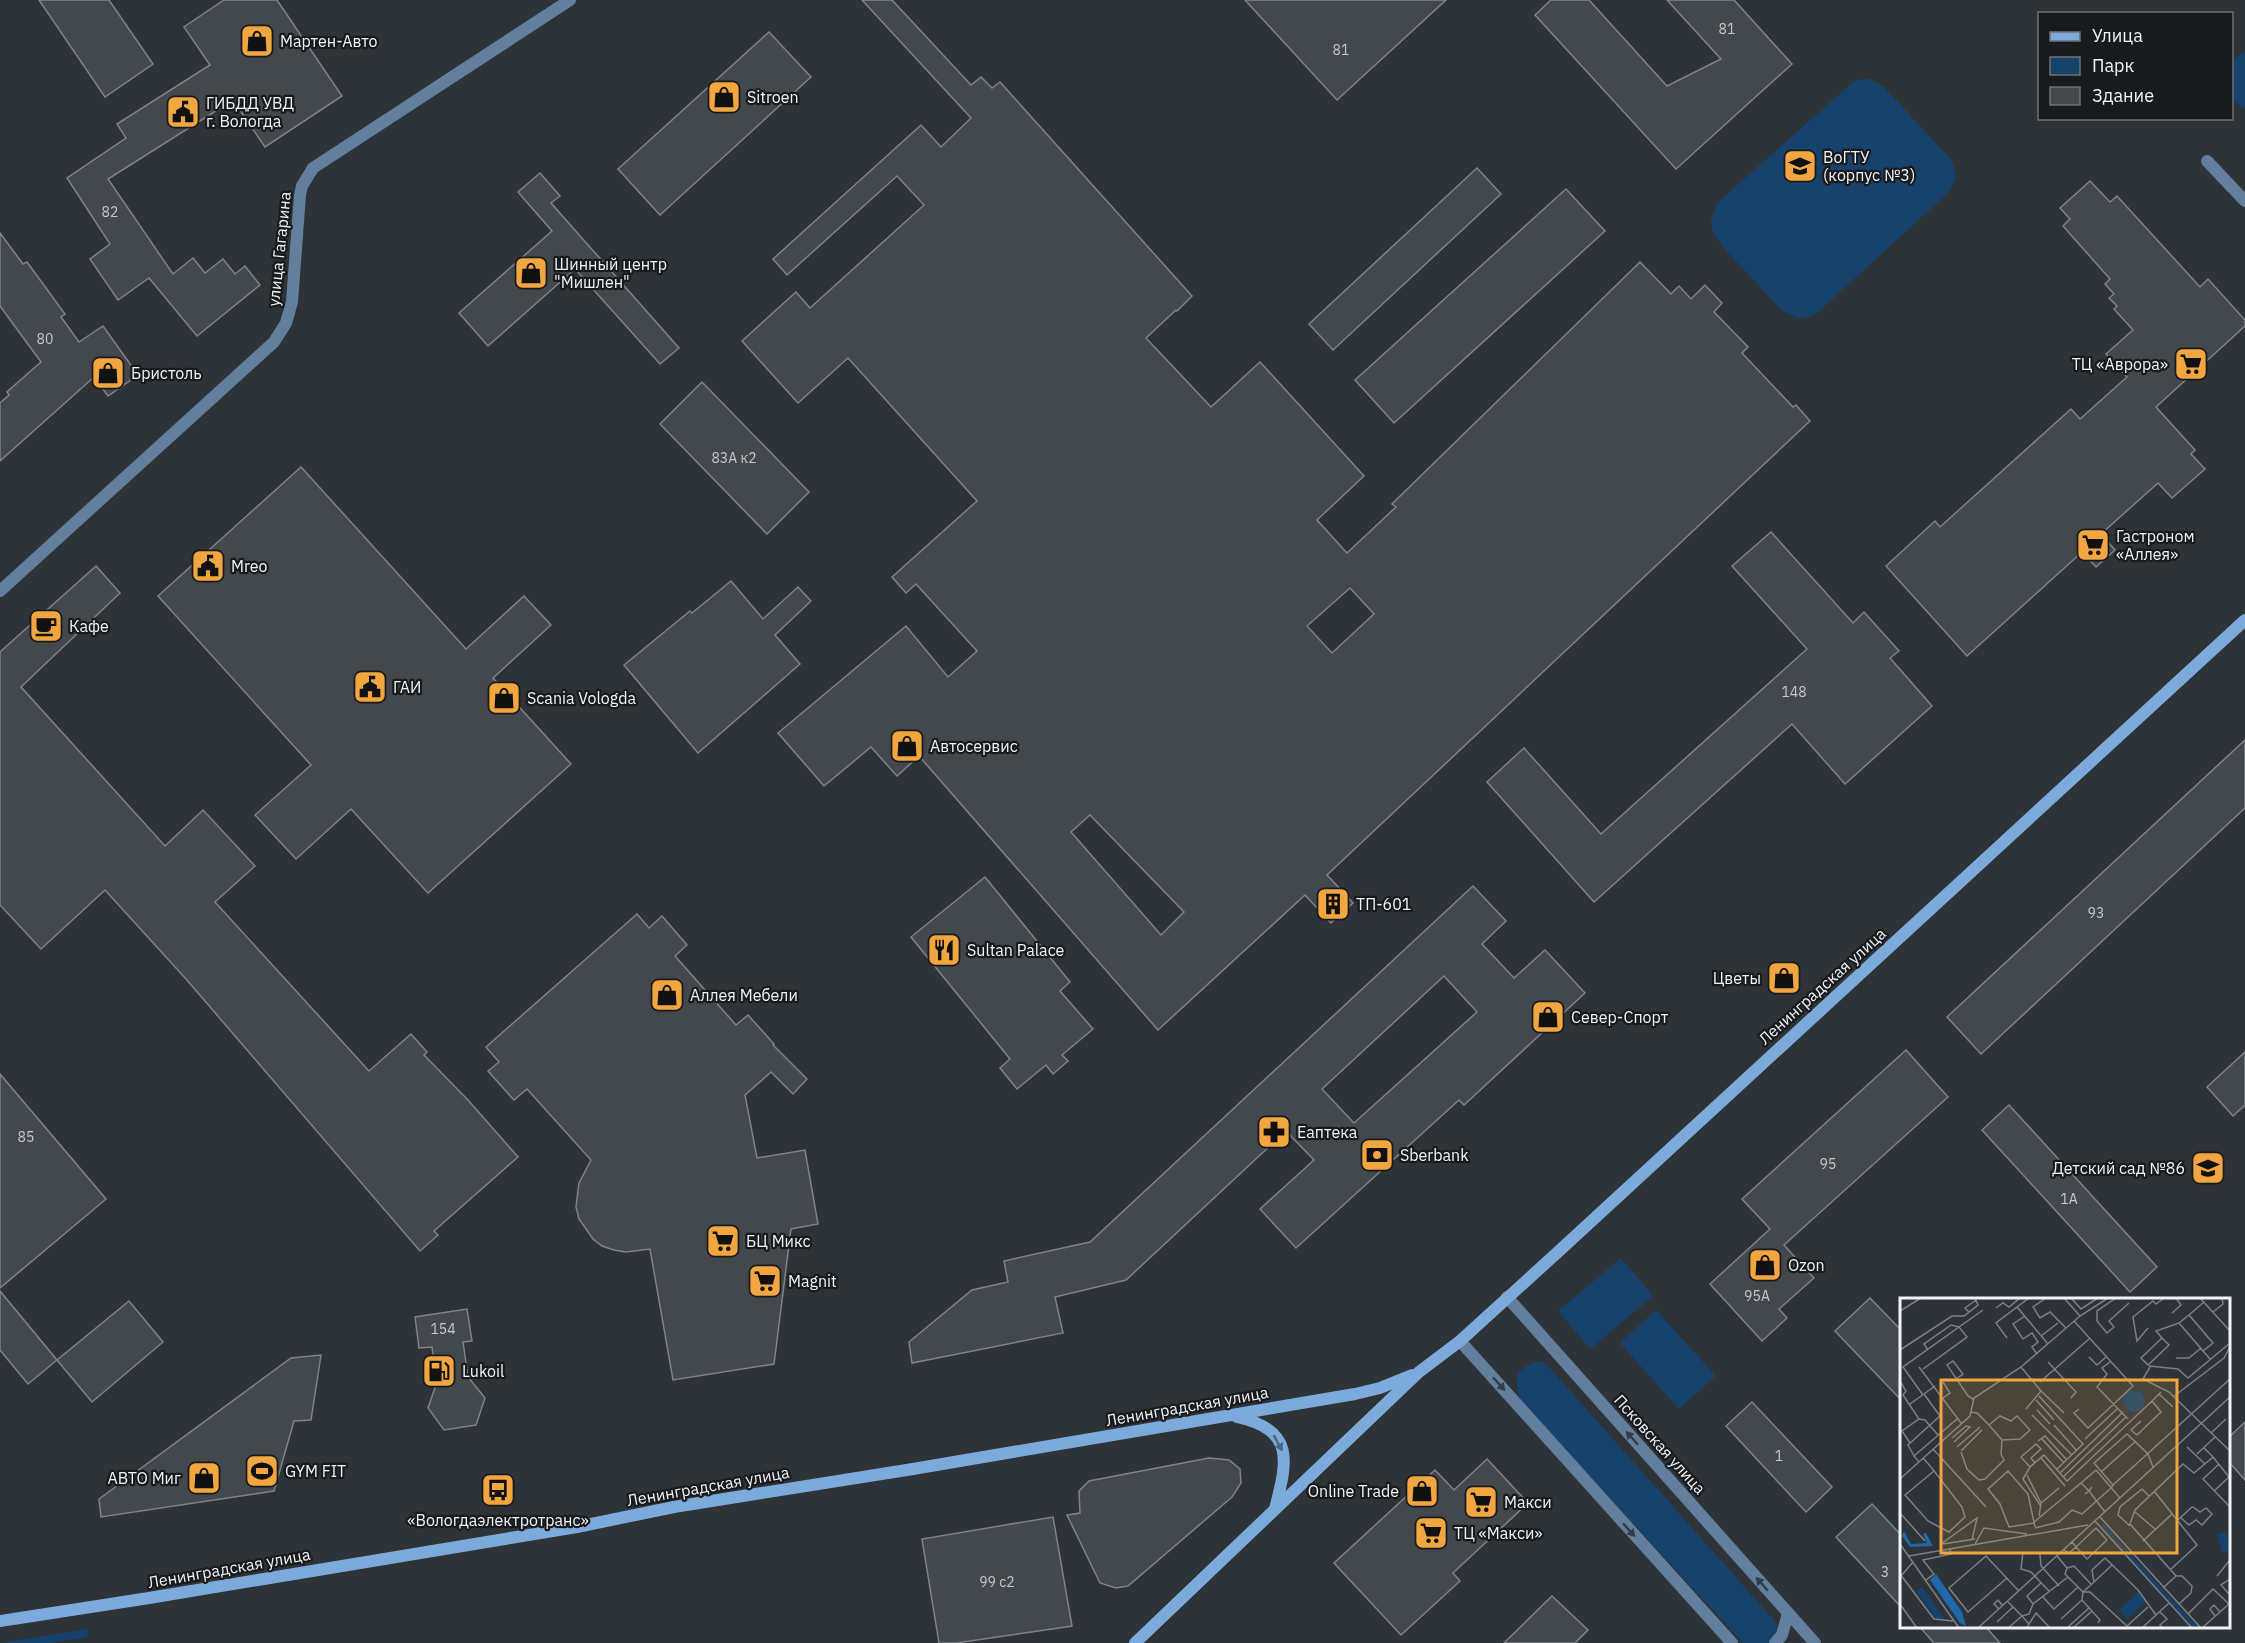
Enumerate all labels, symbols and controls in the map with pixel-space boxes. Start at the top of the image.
legend [2038,12,2233,120]
house number: 81 [1719,20,1735,38]
shop icon: Мартен-Авто [239,23,275,59]
text: Улица [2092,24,2143,47]
place label: Мартен-Авто [280,31,378,51]
house number: 81 [1333,41,1349,59]
text: Парк [2092,54,2135,77]
shop icon: Sitroen [706,79,742,115]
text: Здание [2092,84,2154,107]
place label: Sitroen [747,87,799,107]
place label: ГИБДД УВД г. Вологда [206,93,294,131]
public building icon: ГИБДД УВД г. Вологда [165,94,201,130]
place label: ВоГТУ (корпус №3) [1823,147,1915,185]
school or university icon: ВоГТУ (корпус №3) [1782,148,1818,184]
street label: улица Гагарина [263,190,295,307]
house number: 82 [102,203,118,221]
place label: Шинный центр "Мишлен" [554,254,667,292]
shop icon: Шинный центр "Мишлен" [513,255,549,291]
house number: 80 [37,330,53,348]
supermarket icon: ТЦ «Аврора» [2173,346,2209,382]
place label: ТЦ «Аврора» [2072,354,2168,374]
shop icon: Бристоль [90,355,126,391]
place label: Бристоль [131,363,202,383]
house number: 83А к2 [711,449,757,467]
place label: Гастроном «Аллея» [2116,526,2195,564]
supermarket icon: Гастроном «Аллея» [2075,527,2111,563]
public building icon: Mreo [190,548,226,584]
place label: Mreo [231,556,268,576]
cafe icon: Кафе [28,608,64,644]
place label: Кафе [69,616,109,636]
public building icon: ГАИ [352,669,388,705]
place label: ГАИ [393,677,421,697]
shop icon: Scania Vologda [486,680,522,716]
house number: 148 [1781,683,1807,701]
place label: Scania Vologda [527,688,636,708]
shop icon: Автосервис [889,728,925,764]
place label: Автосервис [930,736,1018,756]
building icon: ТП-601 [1315,886,1351,922]
place label: ТП-601 [1356,894,1411,914]
house number: 93 [2088,904,2104,922]
street label: Ленинградская улица [1754,923,1890,1048]
restaurant icon: Sultan Palace [926,932,962,968]
place label: Sultan Palace [967,940,1065,960]
shop icon: Цветы [1766,960,1802,996]
place label: Цветы [1713,968,1761,988]
shop icon: Аллея Мебели [649,977,685,1013]
place label: Аллея Мебели [690,985,798,1005]
shop icon: Север-Спорт [1530,999,1566,1035]
place label: Север-Спорт [1571,1007,1669,1027]
pharmacy icon: Еаптека [1256,1114,1292,1150]
place label: Еаптека [1297,1122,1358,1142]
house number: 85 [18,1128,34,1146]
bank icon: Sberbank [1359,1137,1395,1173]
place label: Sberbank [1400,1145,1469,1165]
school or university icon: Детский сад №86 [2190,1150,2226,1186]
house number: 95 [1820,1155,1836,1173]
place label: Детский сад №86 [2052,1158,2185,1178]
house number: 1А [2060,1190,2078,1208]
supermarket icon: БЦ Микс [705,1223,741,1259]
place label: БЦ Микс [746,1231,811,1251]
shop icon: Ozon [1747,1247,1783,1283]
place label: Ozon [1788,1255,1825,1275]
supermarket icon: Magnit [747,1263,783,1299]
place label: Magnit [788,1271,837,1291]
house number: 95А [1744,1287,1770,1305]
inset map [1900,1298,2230,1628]
house number: 154 [430,1320,456,1338]
fuel station icon: Lukoil [421,1353,457,1389]
place label: Lukoil [462,1361,504,1381]
one-way arrow [1491,1377,1505,1391]
street label: Ленинградская улица [1104,1382,1270,1430]
street label: Псковская улица [1610,1390,1710,1498]
one-way arrow [1626,1431,1639,1446]
one-way arrow [1273,1435,1283,1452]
house number: 1 [1775,1447,1783,1465]
sports icon: GYM FIT [244,1453,280,1489]
shop icon: АВТО Миг [186,1460,222,1496]
place label: GYM FIT [285,1461,346,1481]
street label: Ленинградская улица [625,1462,791,1510]
place label: АВТО Миг [107,1468,181,1488]
bus stop icon: «Вологдаэлектротранс» [480,1472,516,1508]
shop icon: Online Trade [1404,1473,1440,1509]
place label: Online Trade [1308,1481,1399,1501]
supermarket icon: Макси [1463,1484,1499,1520]
place label: Макси [1504,1492,1552,1512]
place label: «Вологдаэлектротранс» [407,1510,589,1530]
supermarket icon: ТЦ «Макси» [1413,1515,1449,1551]
one-way arrow [1622,1522,1636,1537]
place label: ТЦ «Макси» [1454,1523,1543,1543]
street label: Ленинградская улица [146,1544,312,1592]
house number: 3 [1881,1563,1889,1581]
house number: 99 с2 [979,1573,1015,1591]
one-way arrow [1755,1576,1769,1591]

